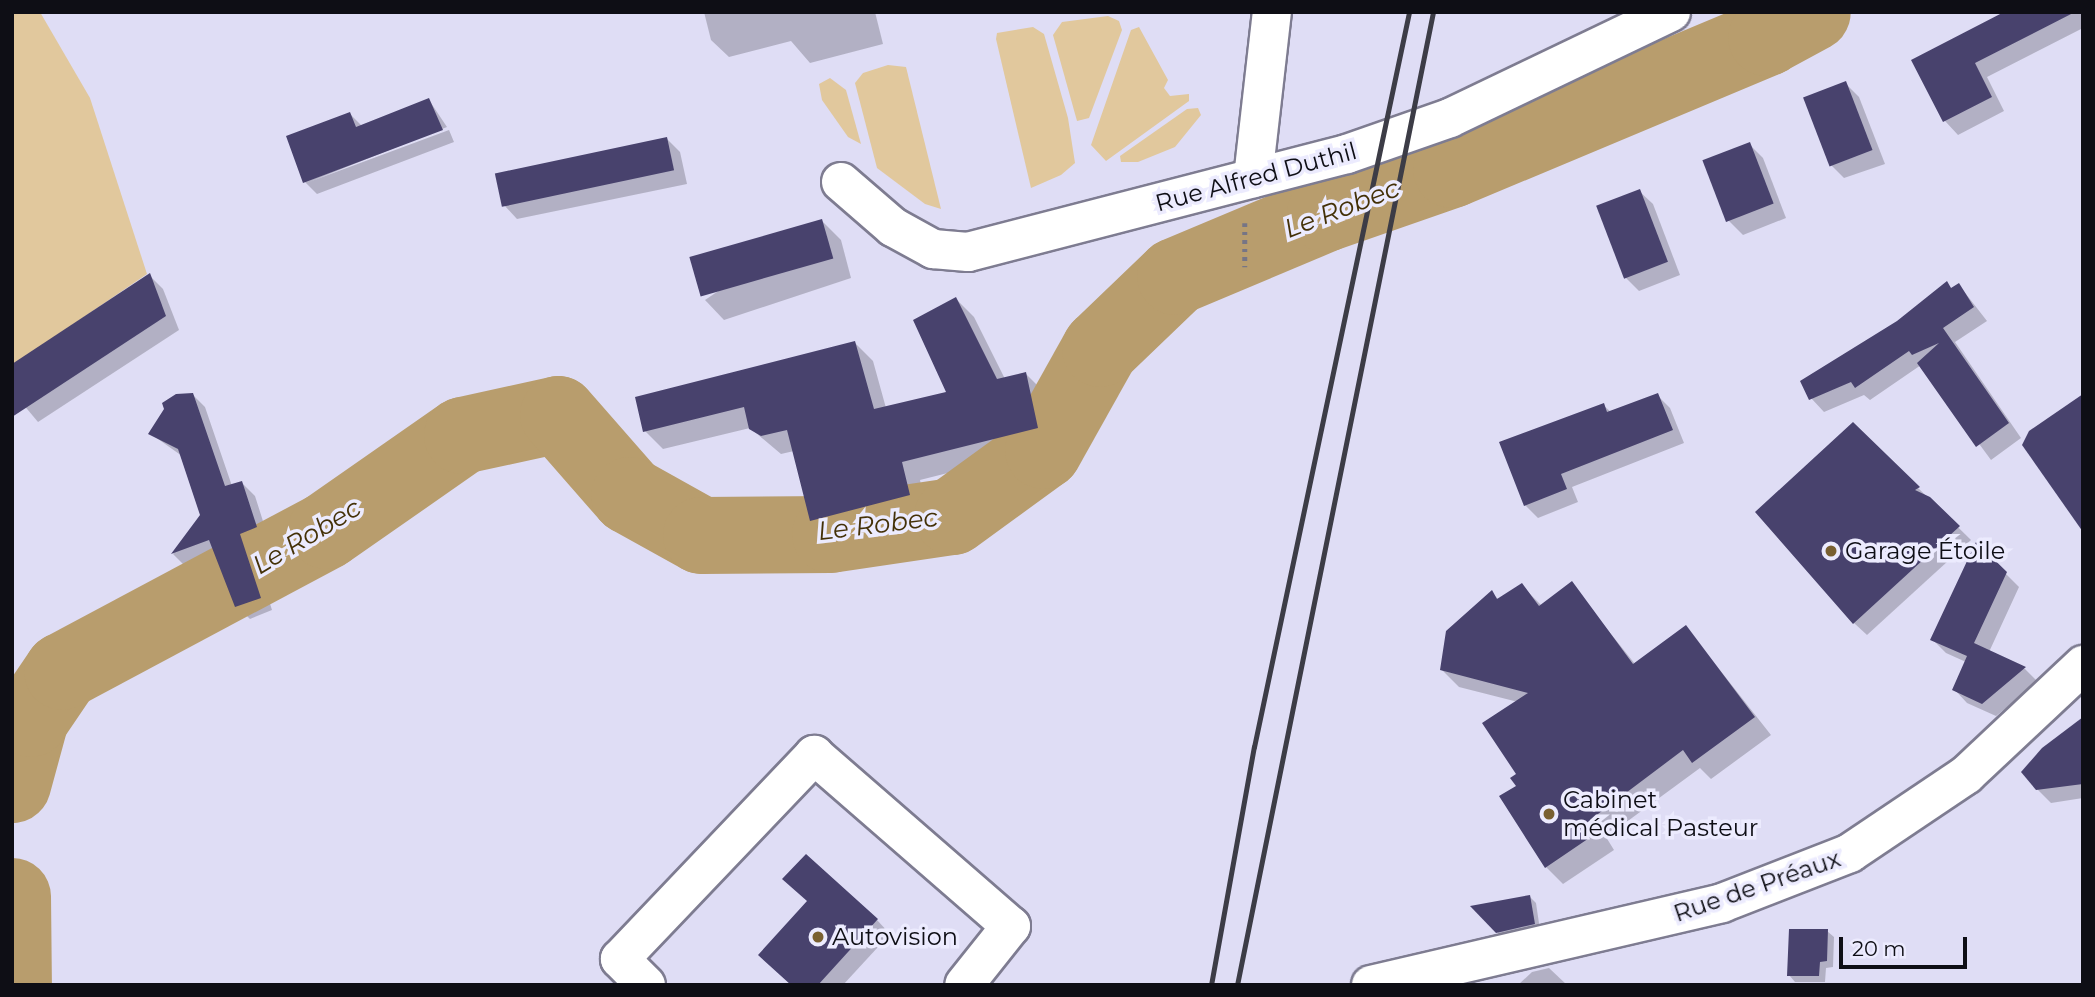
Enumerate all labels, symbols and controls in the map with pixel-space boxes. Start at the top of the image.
street label: Rue Alfred Duthil [1152,136,1360,218]
water label: Le Robec [1280,173,1404,245]
water label: Le Robec [247,493,367,581]
water label: Le Robec [816,502,940,548]
place label: Garage Étoile [1845,537,2005,565]
marker: Garage Étoile [1823,543,1839,559]
place label: Cabinet médical Pasteur [1563,786,1758,842]
marker: Cabinet médical Pasteur [1541,806,1557,822]
street label: Rue de Préaux [1670,844,1844,928]
place label: Autovision [832,923,958,951]
scale bar [1843,923,1971,967]
marker: Autovision [810,929,826,945]
text: 20 m [1852,936,1906,961]

